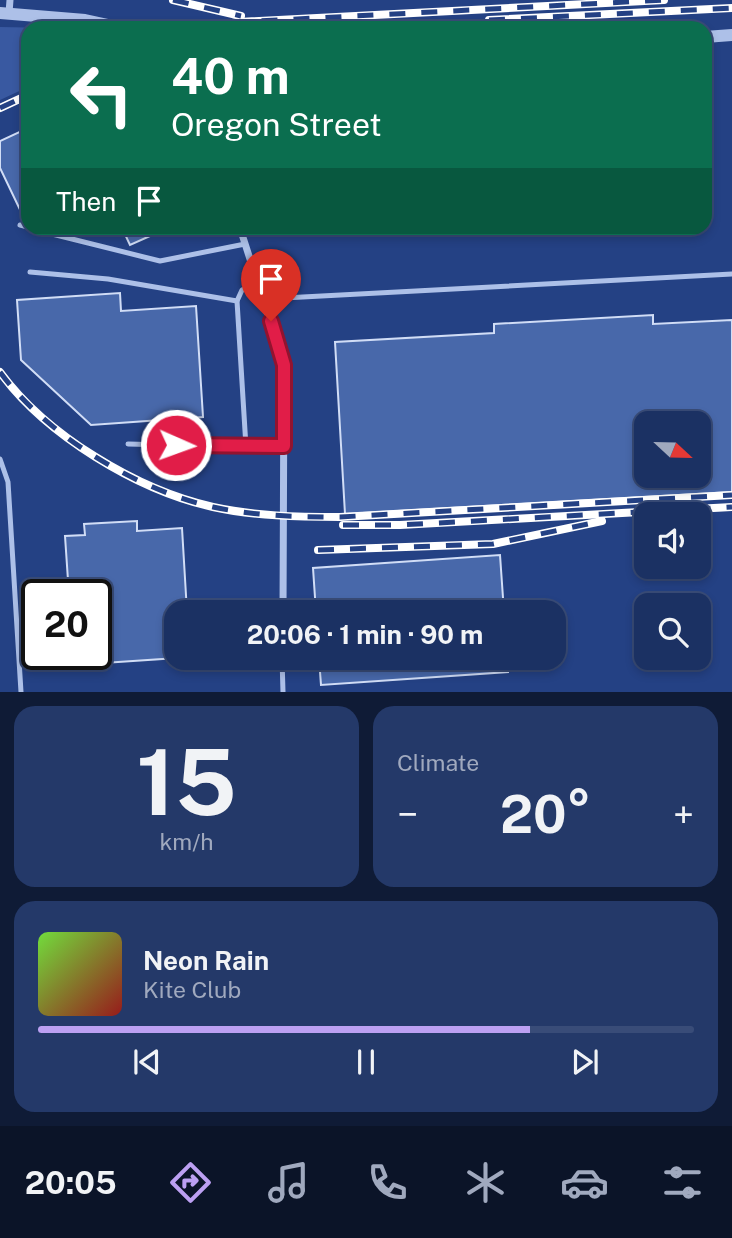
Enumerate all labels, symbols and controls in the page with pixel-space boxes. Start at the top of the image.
text: 40 m [171,47,290,105]
icon: left [56,49,147,140]
text: Oregon Street [171,106,382,143]
icon: arrive [130,182,168,220]
text: Then [56,186,116,217]
pin [241,249,301,321]
icon: arrive [252,260,290,298]
position arrow [139,408,213,482]
north arrow [634,411,710,488]
map controls [634,411,711,670]
button: sound [634,502,711,579]
speed limit sign: 20 [21,579,112,670]
button: search [634,593,711,670]
text: 20:06 · 1 min · 90 m [247,619,483,650]
text: 15 [136,729,237,835]
text: Climate [397,749,479,776]
text: 20° [500,784,591,845]
text: − [397,792,418,837]
text: + [673,792,694,837]
text: km/h [159,828,214,855]
text: Neon Rain [143,945,269,976]
text: Kite Club [143,976,241,1003]
icon: previous [128,1043,166,1081]
icon: pause [347,1043,385,1081]
icon: next [566,1043,604,1081]
icon: directions [166,1158,215,1207]
icon: music [264,1158,313,1207]
icon: phone [363,1158,412,1207]
icon: climate [461,1158,510,1207]
icon: car [560,1158,609,1207]
icon: filters [658,1158,707,1207]
text: 20:05 [25,1164,117,1201]

